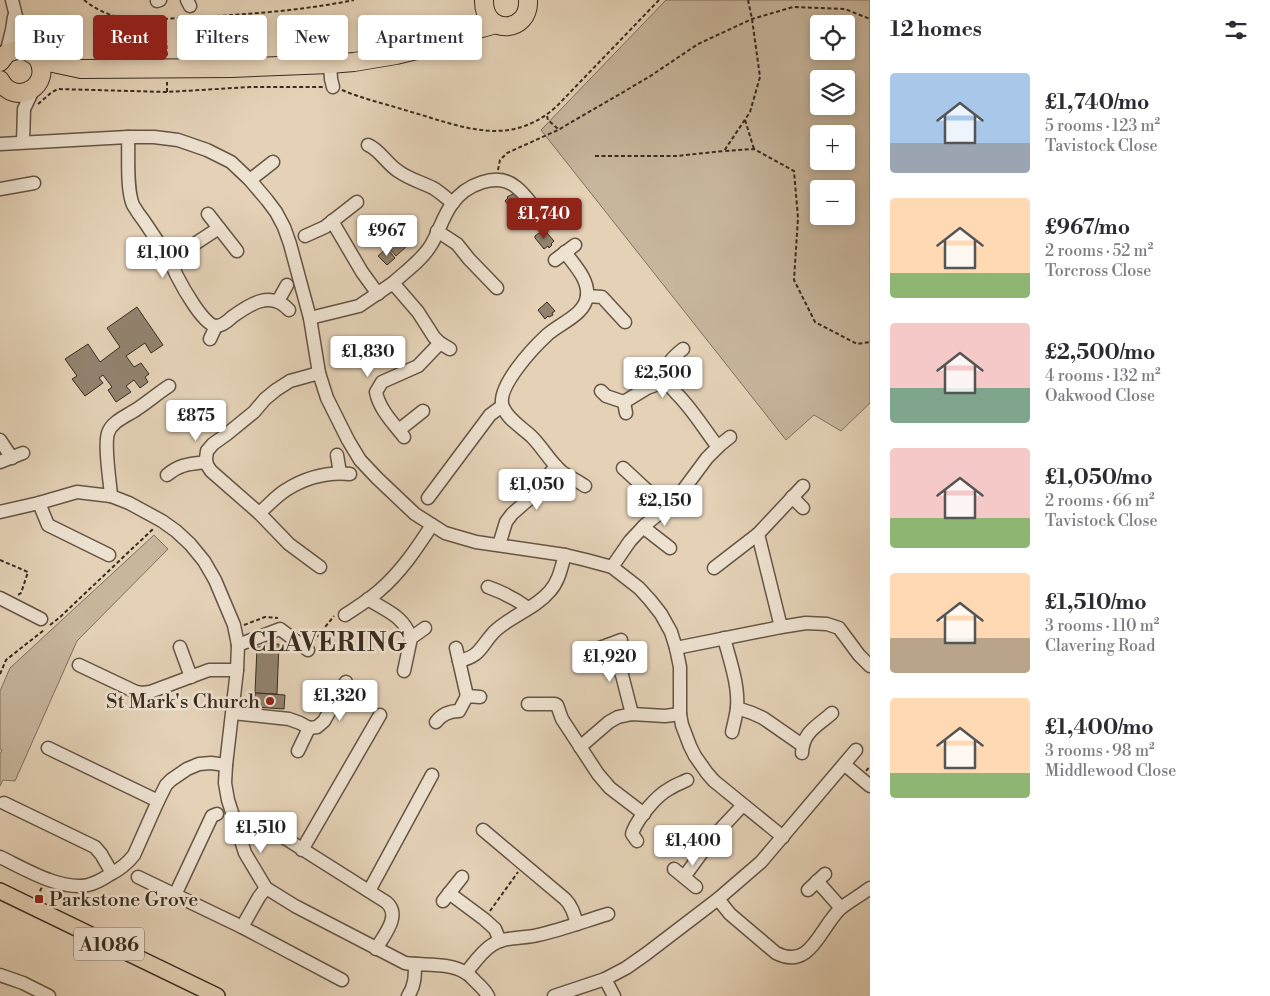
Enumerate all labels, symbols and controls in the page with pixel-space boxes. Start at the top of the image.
chip: Buy [15,15,83,60]
chip: Rent [93,15,167,60]
chip: Filters [177,15,267,60]
chip: New [277,15,348,60]
chip: Apartment [358,15,482,60]
map controls [810,15,855,225]
button: locate [810,15,855,60]
icon: filters [1222,16,1250,44]
text: 12 homes [890,17,982,43]
button: layers [810,70,855,115]
text: £1,740/mo [1045,90,1149,116]
icon: home [930,93,990,153]
text: 5 rooms · 123 m² [1045,116,1160,136]
button: + [810,125,855,170]
text: Tavistock Close [1045,136,1158,156]
button: − [810,180,855,225]
pin: £1,740 [503,198,585,240]
text: £1,740 [518,204,570,224]
pin: £967 [357,214,417,257]
text: £967/mo [1045,215,1130,241]
icon: home [930,218,990,278]
text: £967 [368,221,406,241]
pin: £1,100 [122,236,204,279]
text: 2 rooms · 52 m² [1045,241,1153,261]
text: £1,100 [137,243,189,263]
text: Torcross Close [1045,261,1151,281]
pin: £1,830 [327,336,409,378]
text: £2,500/mo [1045,340,1155,366]
text: £1,830 [341,342,395,362]
icon: home [930,343,990,403]
pin: £2,500 [622,356,704,399]
text: £2,500 [634,363,692,383]
text: 4 rooms · 132 m² [1045,366,1161,386]
text: Oakwood Close [1045,386,1155,406]
pin: £875 [166,400,226,442]
text: £875 [177,406,215,426]
text: £1,050/mo [1045,465,1153,491]
pin: £1,050 [496,468,578,511]
icon: home [930,468,990,528]
text: £1,050 [510,475,564,495]
pin: £2,150 [624,484,706,527]
text: £2,150 [638,491,692,511]
text: 2 rooms · 66 m² [1045,491,1155,511]
text: Tavistock Close [1045,511,1158,531]
text: £1,510/mo [1045,590,1147,616]
icon: home [930,593,990,653]
text: 3 rooms · 110 m² [1045,616,1159,636]
district label: CLAVERING [248,628,408,659]
text: Clavering Road [1045,636,1155,656]
pin: £1,920 [569,640,651,683]
text: £1,920 [583,647,637,667]
pin: £1,320 [299,680,381,722]
text: £1,320 [313,686,367,706]
place label: St Mark's Church [106,690,260,715]
marker: St Mark's Church [264,695,276,707]
text: £1,400/mo [1045,715,1154,741]
icon: home [930,718,990,778]
text: 3 rooms · 98 m² [1045,741,1155,761]
text: Middlewood Close [1045,761,1176,781]
pin: £1,510 [220,812,302,854]
text: £1,510 [236,818,286,838]
pin: £1,400 [652,824,734,867]
text: £1,400 [665,831,721,851]
place label: Parkstone Grove [49,888,198,913]
marker: Parkstone Grove [33,893,45,905]
road number: A1086 [74,928,144,961]

